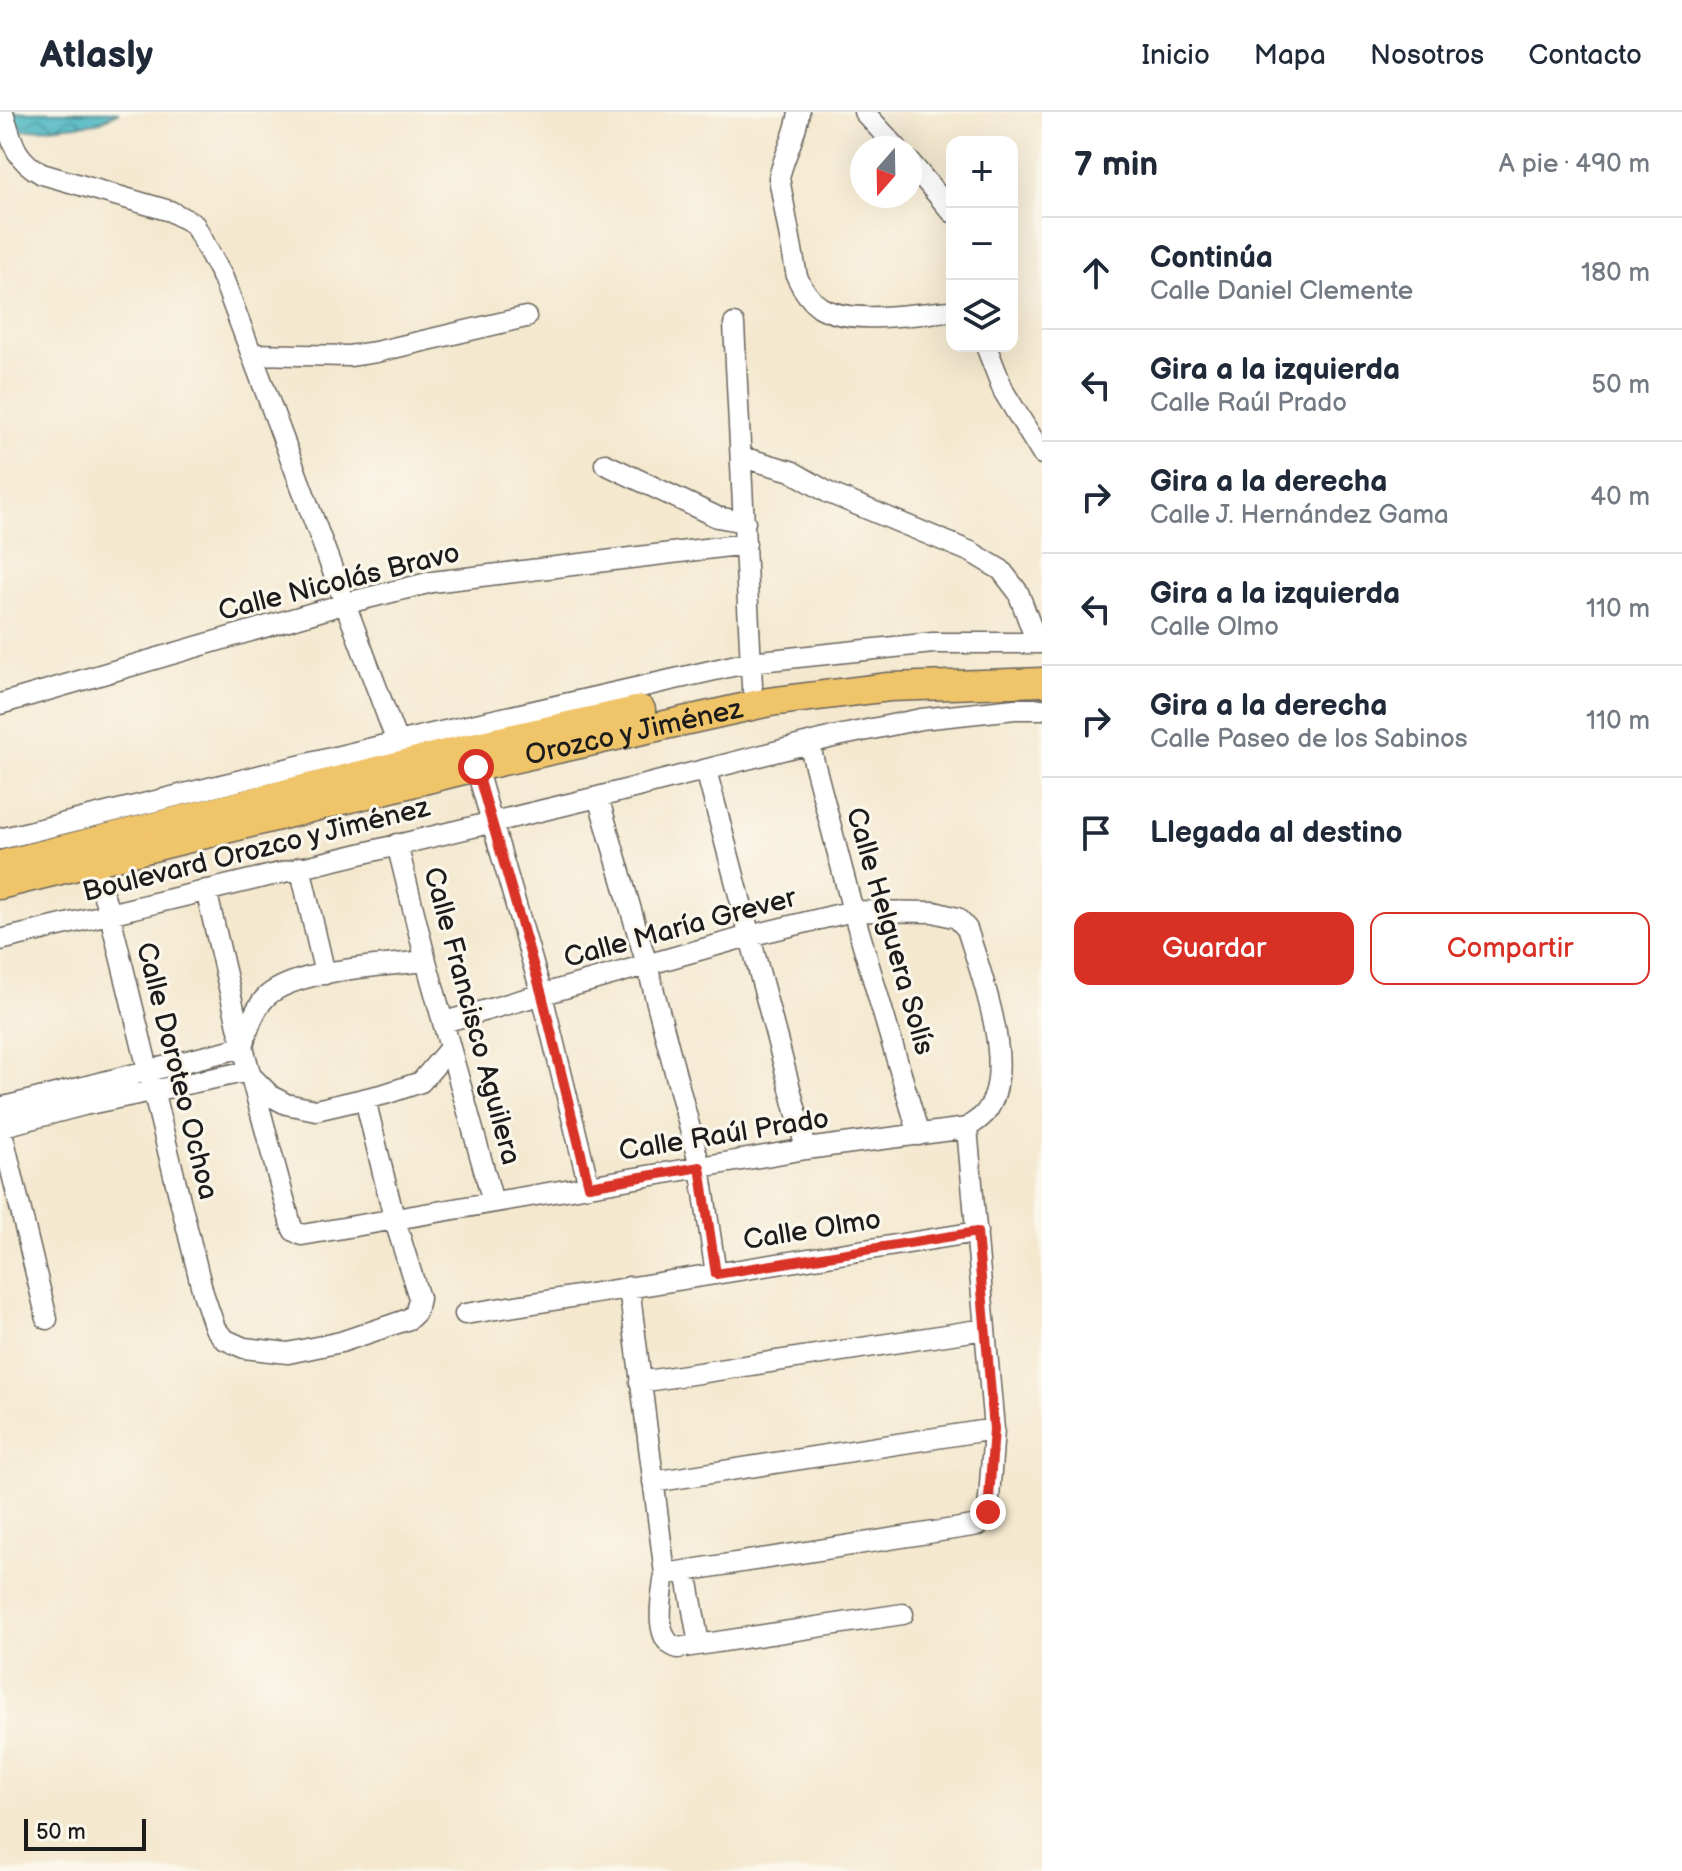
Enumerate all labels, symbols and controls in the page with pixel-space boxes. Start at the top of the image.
text: Atlasly [40,33,153,78]
text: Inicio [1141,39,1210,72]
text: Mapa [1254,39,1326,72]
text: Nosotros [1370,39,1484,72]
text: Contacto [1528,39,1642,72]
north arrow [850,136,922,208]
map controls [946,136,1018,352]
button: + [946,136,1018,208]
text: 7 min [1074,144,1158,185]
text: A pie · 490 m [1499,149,1650,180]
button: − [946,208,1018,280]
text: Continúa [1150,240,1273,276]
icon: ahead [1074,251,1118,295]
text: 180 m [1581,258,1650,289]
text: Calle Daniel Clemente [1150,276,1413,307]
button: layers [946,280,1018,352]
text: Gira a la izquierda [1150,352,1400,388]
icon: left [1074,363,1118,407]
text: 50 m [1591,370,1650,401]
text: Calle Raúl Prado [1150,388,1347,419]
text: Gira a la derecha [1150,464,1387,500]
icon: right [1074,475,1118,519]
text: 40 m [1590,482,1650,513]
text: Calle J. Hernández Gama [1150,500,1449,531]
street label: Calle Nicolás Bravo [215,536,463,628]
text: Gira a la izquierda [1150,576,1400,612]
icon: left [1074,587,1118,631]
text: 110 m [1586,594,1650,625]
text: Calle Olmo [1150,612,1279,643]
text: Gira a la derecha [1150,688,1387,724]
street label: Orozco y Jiménez [522,692,746,772]
icon: right [1074,699,1118,743]
text: 110 m [1586,706,1650,737]
text: Calle Paseo de los Sabinos [1150,724,1468,755]
route start [458,749,494,785]
street label: Boulevard Orozco y Jiménez [79,791,433,909]
street label: Calle Helguera Solís [839,804,941,1059]
icon: arrive [1074,811,1118,855]
text: Llegada al destino [1150,815,1403,851]
street label: Calle Francisco Aguilera [416,864,528,1168]
street label: Calle María Grever [560,881,801,975]
button: Guardar [1074,912,1354,985]
button: Compartir [1370,912,1650,985]
street label: Calle Doroteo Ochoa [129,939,225,1203]
street label: Calle Raúl Prado [617,1102,831,1168]
street label: Calle Olmo [741,1203,883,1257]
route end [970,1494,1006,1530]
scale bar [24,1815,146,1851]
text: 50 m [36,1819,86,1846]

